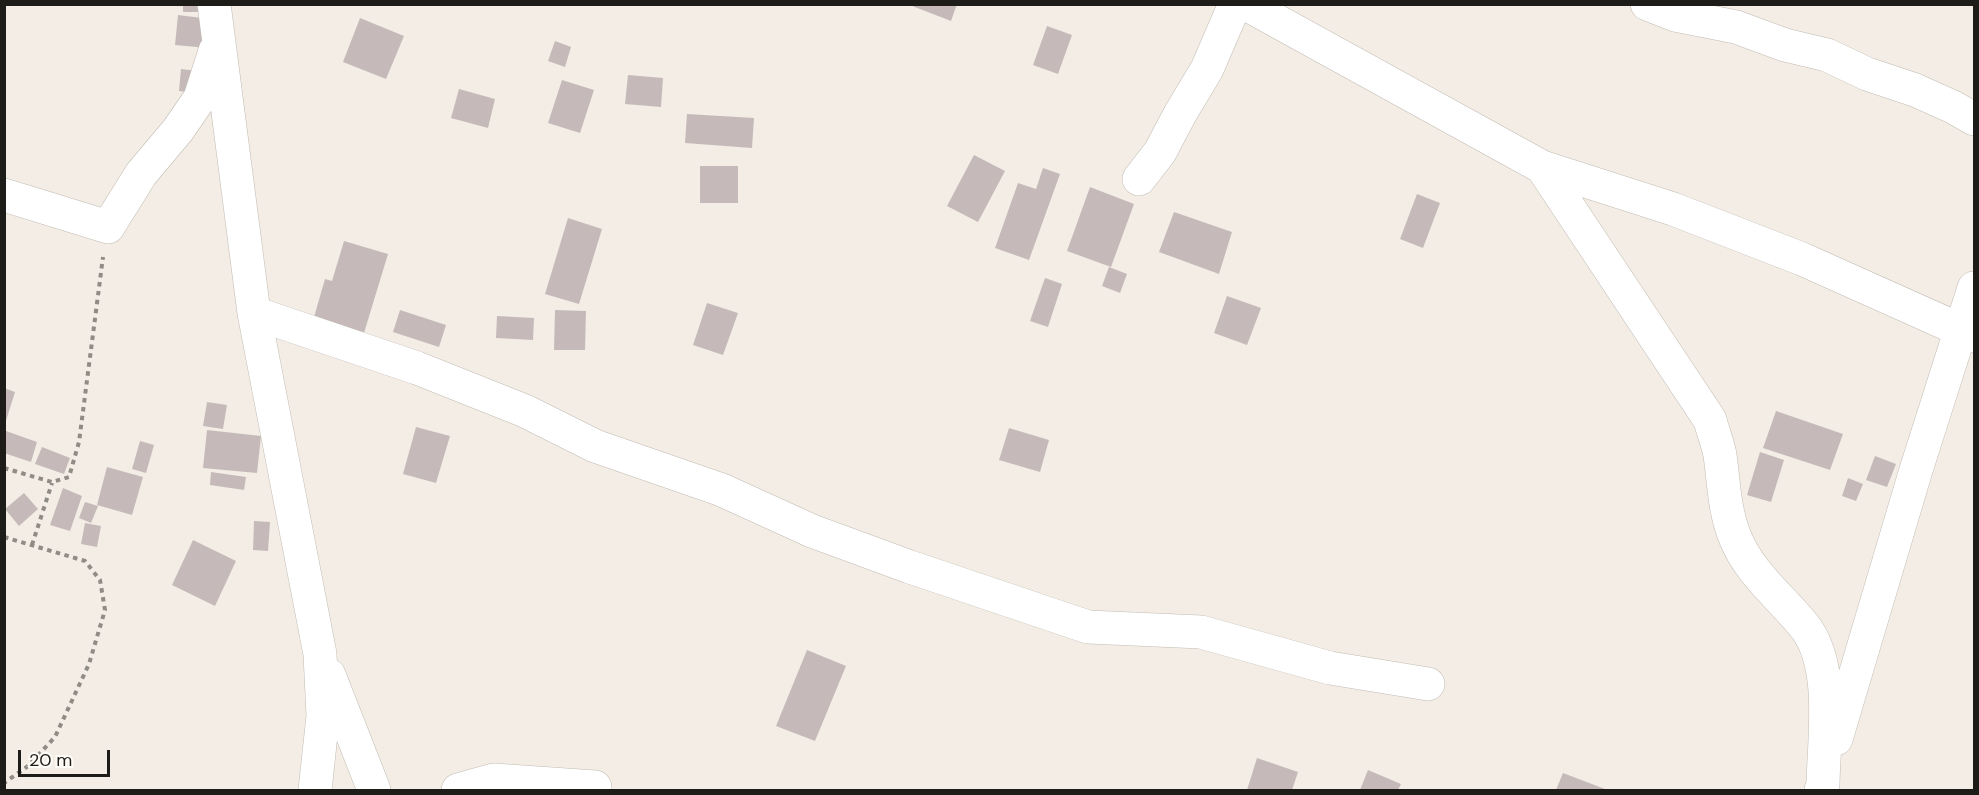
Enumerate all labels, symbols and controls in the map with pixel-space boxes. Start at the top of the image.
scale bar [21,738,112,776]
text: 20 m [29,748,72,772]

